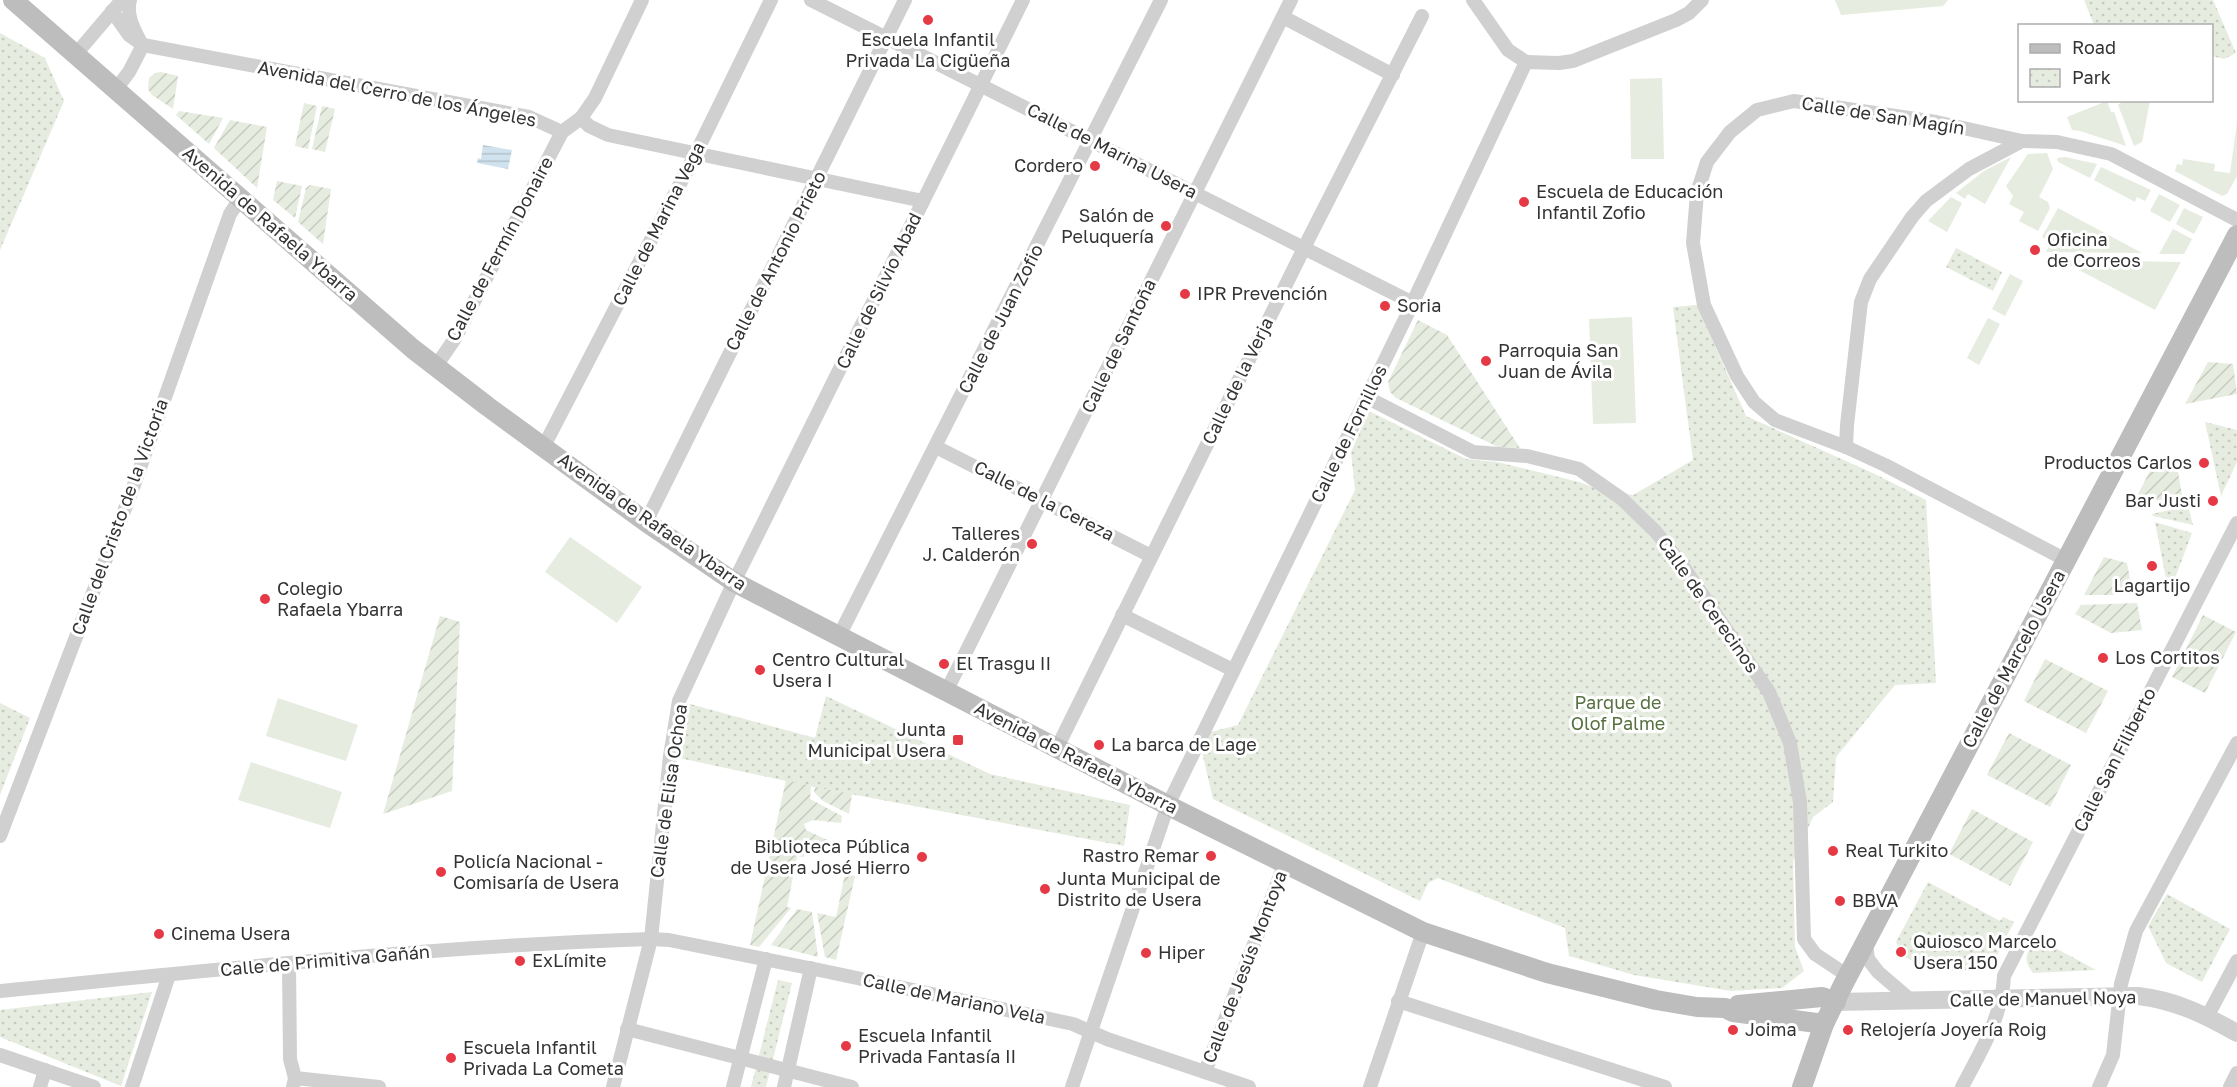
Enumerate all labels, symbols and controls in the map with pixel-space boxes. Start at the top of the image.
marker: Escuela Infantil Privada La Cigüeña [921,13,935,27]
legend [2018,24,2213,102]
place label: Escuela Infantil Privada La Cigüeña [846,28,1010,71]
text: Road [2072,36,2116,58]
street label: Avenida del Cerro de los Ángeles [256,55,538,131]
text: Park [2072,66,2111,88]
street label: Calle de San Magín [1800,91,1966,139]
street label: Calle de Marina Usera [1024,98,1201,203]
street label: Calle de Marina Vega [607,138,709,309]
street label: Avenida de Rafaela Ybarra [179,141,363,305]
street label: Calle de Fermín Donaire [441,153,557,345]
place label: Cordero [1014,154,1083,176]
marker: Cordero [1088,159,1102,173]
street label: Calle de Antonio Prieto [720,167,830,354]
place label: Escuela de Educación Infantil Zofio [1536,180,1723,223]
marker: Escuela de Educación Infantil Zofio [1517,195,1531,209]
place label: Salón de Peluquería [1061,204,1154,247]
street label: Calle de Silvio Abad [831,209,925,372]
marker: Salón de Peluquería [1159,219,1173,233]
place label: Oficina de Correos [2047,228,2141,271]
street label: Calle de Juan Zofio [953,240,1047,397]
marker: Oficina de Correos [2028,243,2042,257]
street label: Calle de Santoña [1076,275,1160,416]
place label: IPR Prevención [1197,282,1328,304]
marker: IPR Prevención [1178,287,1192,301]
place label: Soria [1397,294,1441,316]
marker: Soria [1378,299,1392,313]
street label: Calle de la Verja [1197,313,1277,448]
place label: Parroquia San Juan de Ávila [1498,339,1619,382]
marker: Parroquia San Juan de Ávila [1479,354,1493,368]
street label: Calle de Fornillos [1305,361,1391,506]
street label: Calle del Cristo de la Victoria [66,396,172,638]
street label: Avenida de Rafaela Ybarra [554,448,751,595]
place label: Productos Carlos [2043,451,2192,473]
street label: Calle de la Cereza [971,455,1118,545]
marker: Productos Carlos [2197,456,2211,470]
place label: Bar Justi [2125,489,2201,511]
marker: Bar Justi [2206,494,2220,508]
place label: Talleres J. Calderón [922,522,1020,565]
street label: Calle de Cerecinos [1654,532,1764,677]
marker: Talleres J. Calderón [1025,537,1039,551]
marker: Lagartijo [2145,559,2159,573]
street label: Calle de Marcelo Usera [1957,566,2069,751]
place label: Lagartijo [2114,574,2190,596]
place label: Colegio Rafaela Ybarra [277,577,403,620]
marker: Colegio Rafaela Ybarra [258,592,272,606]
place label: Los Cortitos [2115,646,2220,668]
place label: Centro Cultural Usera I [772,648,905,691]
marker: Los Cortitos [2096,651,2110,665]
place label: El Trasgu II [956,652,1051,674]
marker: El Trasgu II [937,657,951,671]
marker: Centro Cultural Usera I [753,663,767,677]
street label: Calle San Filiberto [2068,684,2160,835]
park label: Parque de Olof Palme [1571,691,1665,734]
street label: Avenida de Rafaela Ybarra [971,696,1182,818]
street label: Calle de Elisa Ochoa [645,702,691,879]
place label: Junta Municipal Usera [807,718,946,761]
marker: Junta Municipal Usera [951,733,965,747]
place label: La barca de Lage [1111,733,1257,755]
marker: La barca de Lage [1092,738,1106,752]
place label: Biblioteca Pública de Usera José Hierro [730,835,910,878]
place label: Real Turkito [1845,839,1948,861]
place label: Rastro Remar [1082,844,1199,866]
marker: Real Turkito [1826,844,1840,858]
marker: Rastro Remar [1204,849,1218,863]
place label: Policía Nacional - Comisaría de Usera [453,850,619,893]
marker: Biblioteca Pública de Usera José Hierro [915,850,929,864]
marker: Policía Nacional - Comisaría de Usera [434,865,448,879]
place label: Junta Municipal de Distrito de Usera [1057,867,1221,910]
street label: Calle de Jesús Montoya [1197,867,1291,1066]
marker: Junta Municipal de Distrito de Usera [1038,882,1052,896]
place label: BBVA [1852,889,1898,911]
marker: BBVA [1833,894,1847,908]
place label: Cinema Usera [171,922,290,944]
marker: Cinema Usera [152,927,166,941]
place label: Quiosco Marcelo Usera 150 [1913,930,2057,973]
street label: Calle de Primitiva Gañán [219,940,431,980]
place label: Hiper [1158,941,1205,963]
marker: Quiosco Marcelo Usera 150 [1894,945,1908,959]
marker: Hiper [1139,946,1153,960]
place label: ExLímite [532,949,606,971]
marker: ExLímite [513,954,527,968]
street label: Calle de Mariano Vela [861,968,1048,1028]
street label: Calle de Manuel Noya [1949,985,2137,1011]
place label: Joima [1745,1018,1797,1040]
place label: Relojería Joyería Roig [1860,1018,2047,1040]
marker: Joima [1726,1023,1740,1037]
marker: Relojería Joyería Roig [1841,1023,1855,1037]
place label: Escuela Infantil Privada Fantasía II [858,1024,1016,1067]
place label: Escuela Infantil Privada La Cometa [463,1036,624,1079]
marker: Escuela Infantil Privada Fantasía II [839,1039,853,1053]
marker: Escuela Infantil Privada La Cometa [444,1051,458,1065]

